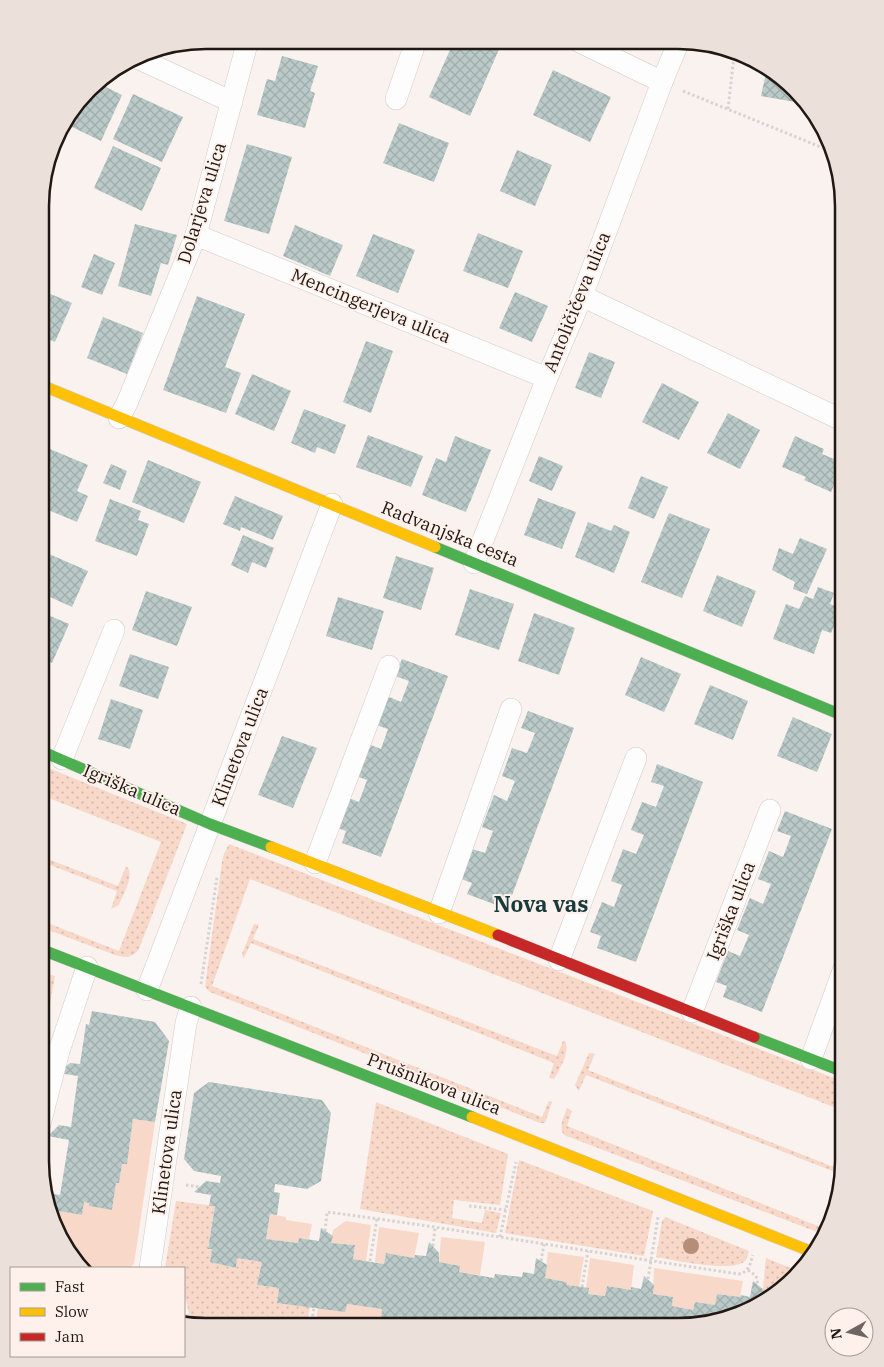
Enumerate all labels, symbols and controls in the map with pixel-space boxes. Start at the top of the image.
street label: Dolarjeva ulica [172,139,231,266]
street label: Antoličičeva ulica [538,228,615,376]
street label: Mencingerjeva ulica [288,263,455,348]
street label: Radvanjska cesta [378,496,522,572]
street label: Klinetova ulica [206,684,273,810]
street label: Igriška ulica [80,759,185,821]
street label: Igriška ulica [701,858,760,964]
district label: Nova vas [494,889,588,918]
street label: Prušnikova ulica [364,1047,504,1120]
street label: Klinetova ulica [146,1088,187,1216]
legend [10,1267,185,1357]
text: Fast [55,1277,85,1296]
text: Slow [55,1302,89,1321]
north arrow [824,1307,874,1357]
text: Jam [55,1327,84,1346]
text: N [826,1327,846,1341]

